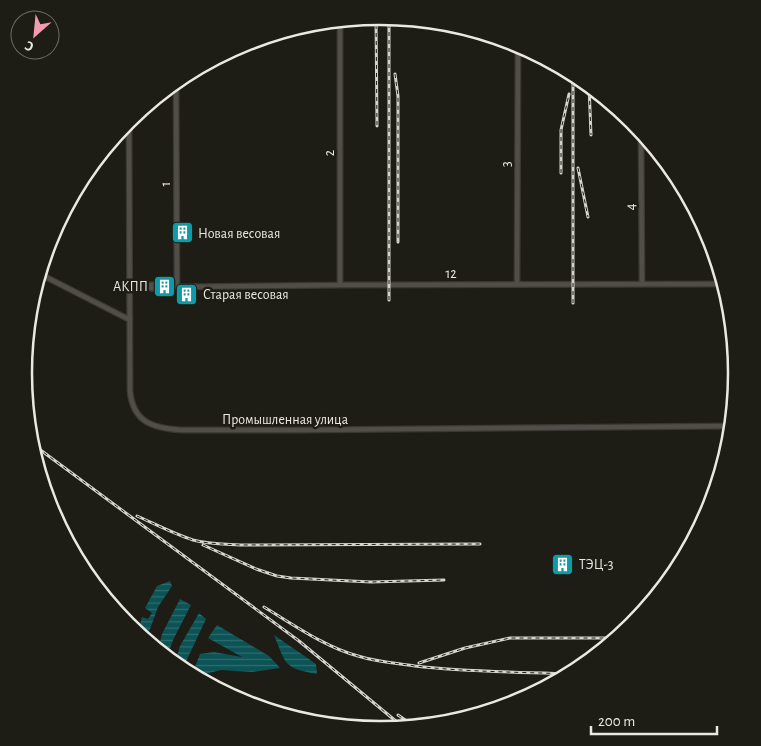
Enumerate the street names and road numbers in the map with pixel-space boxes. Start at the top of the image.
street label: 2 [323,150,337,156]
street label: 3 [500,161,514,167]
street label: 1 [159,182,173,186]
street label: 4 [624,203,638,210]
street label: 12 [445,267,457,281]
street label: Промышленная улица [222,413,349,427]

